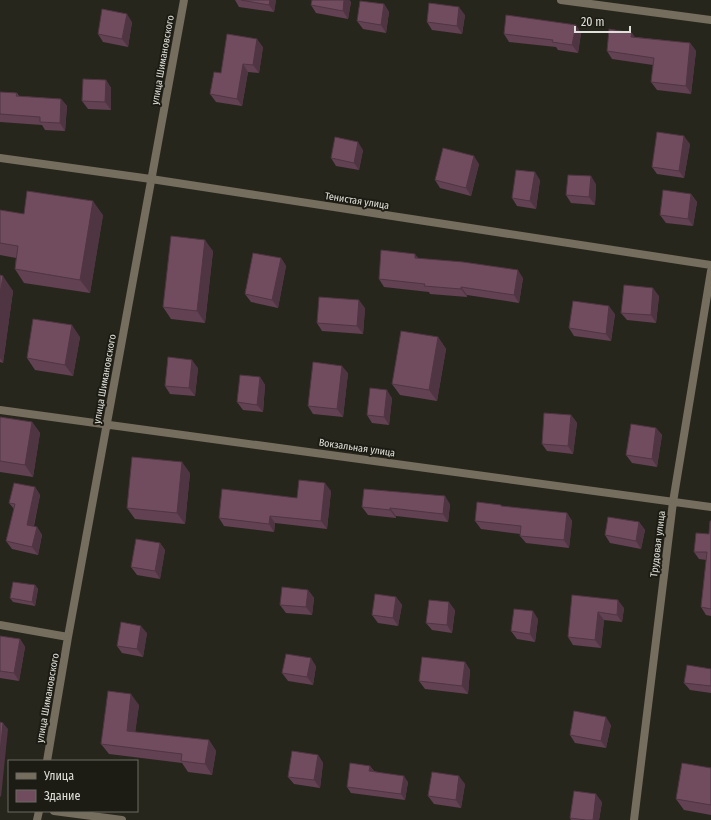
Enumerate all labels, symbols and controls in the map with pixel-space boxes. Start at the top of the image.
scale bar [575,8,630,34]
street label: улица Шимановского [149,14,177,106]
text: 20 m [581,15,605,29]
street label: Тенистая улица [324,190,390,212]
street label: улица Шимановского [91,333,119,425]
street label: Вокзальная улица [318,437,396,459]
street label: Трудовая улица [648,510,668,578]
street label: улица Шимановского [34,652,62,744]
legend [8,760,138,812]
text: Улица [43,769,74,783]
text: Здание [44,789,80,803]

